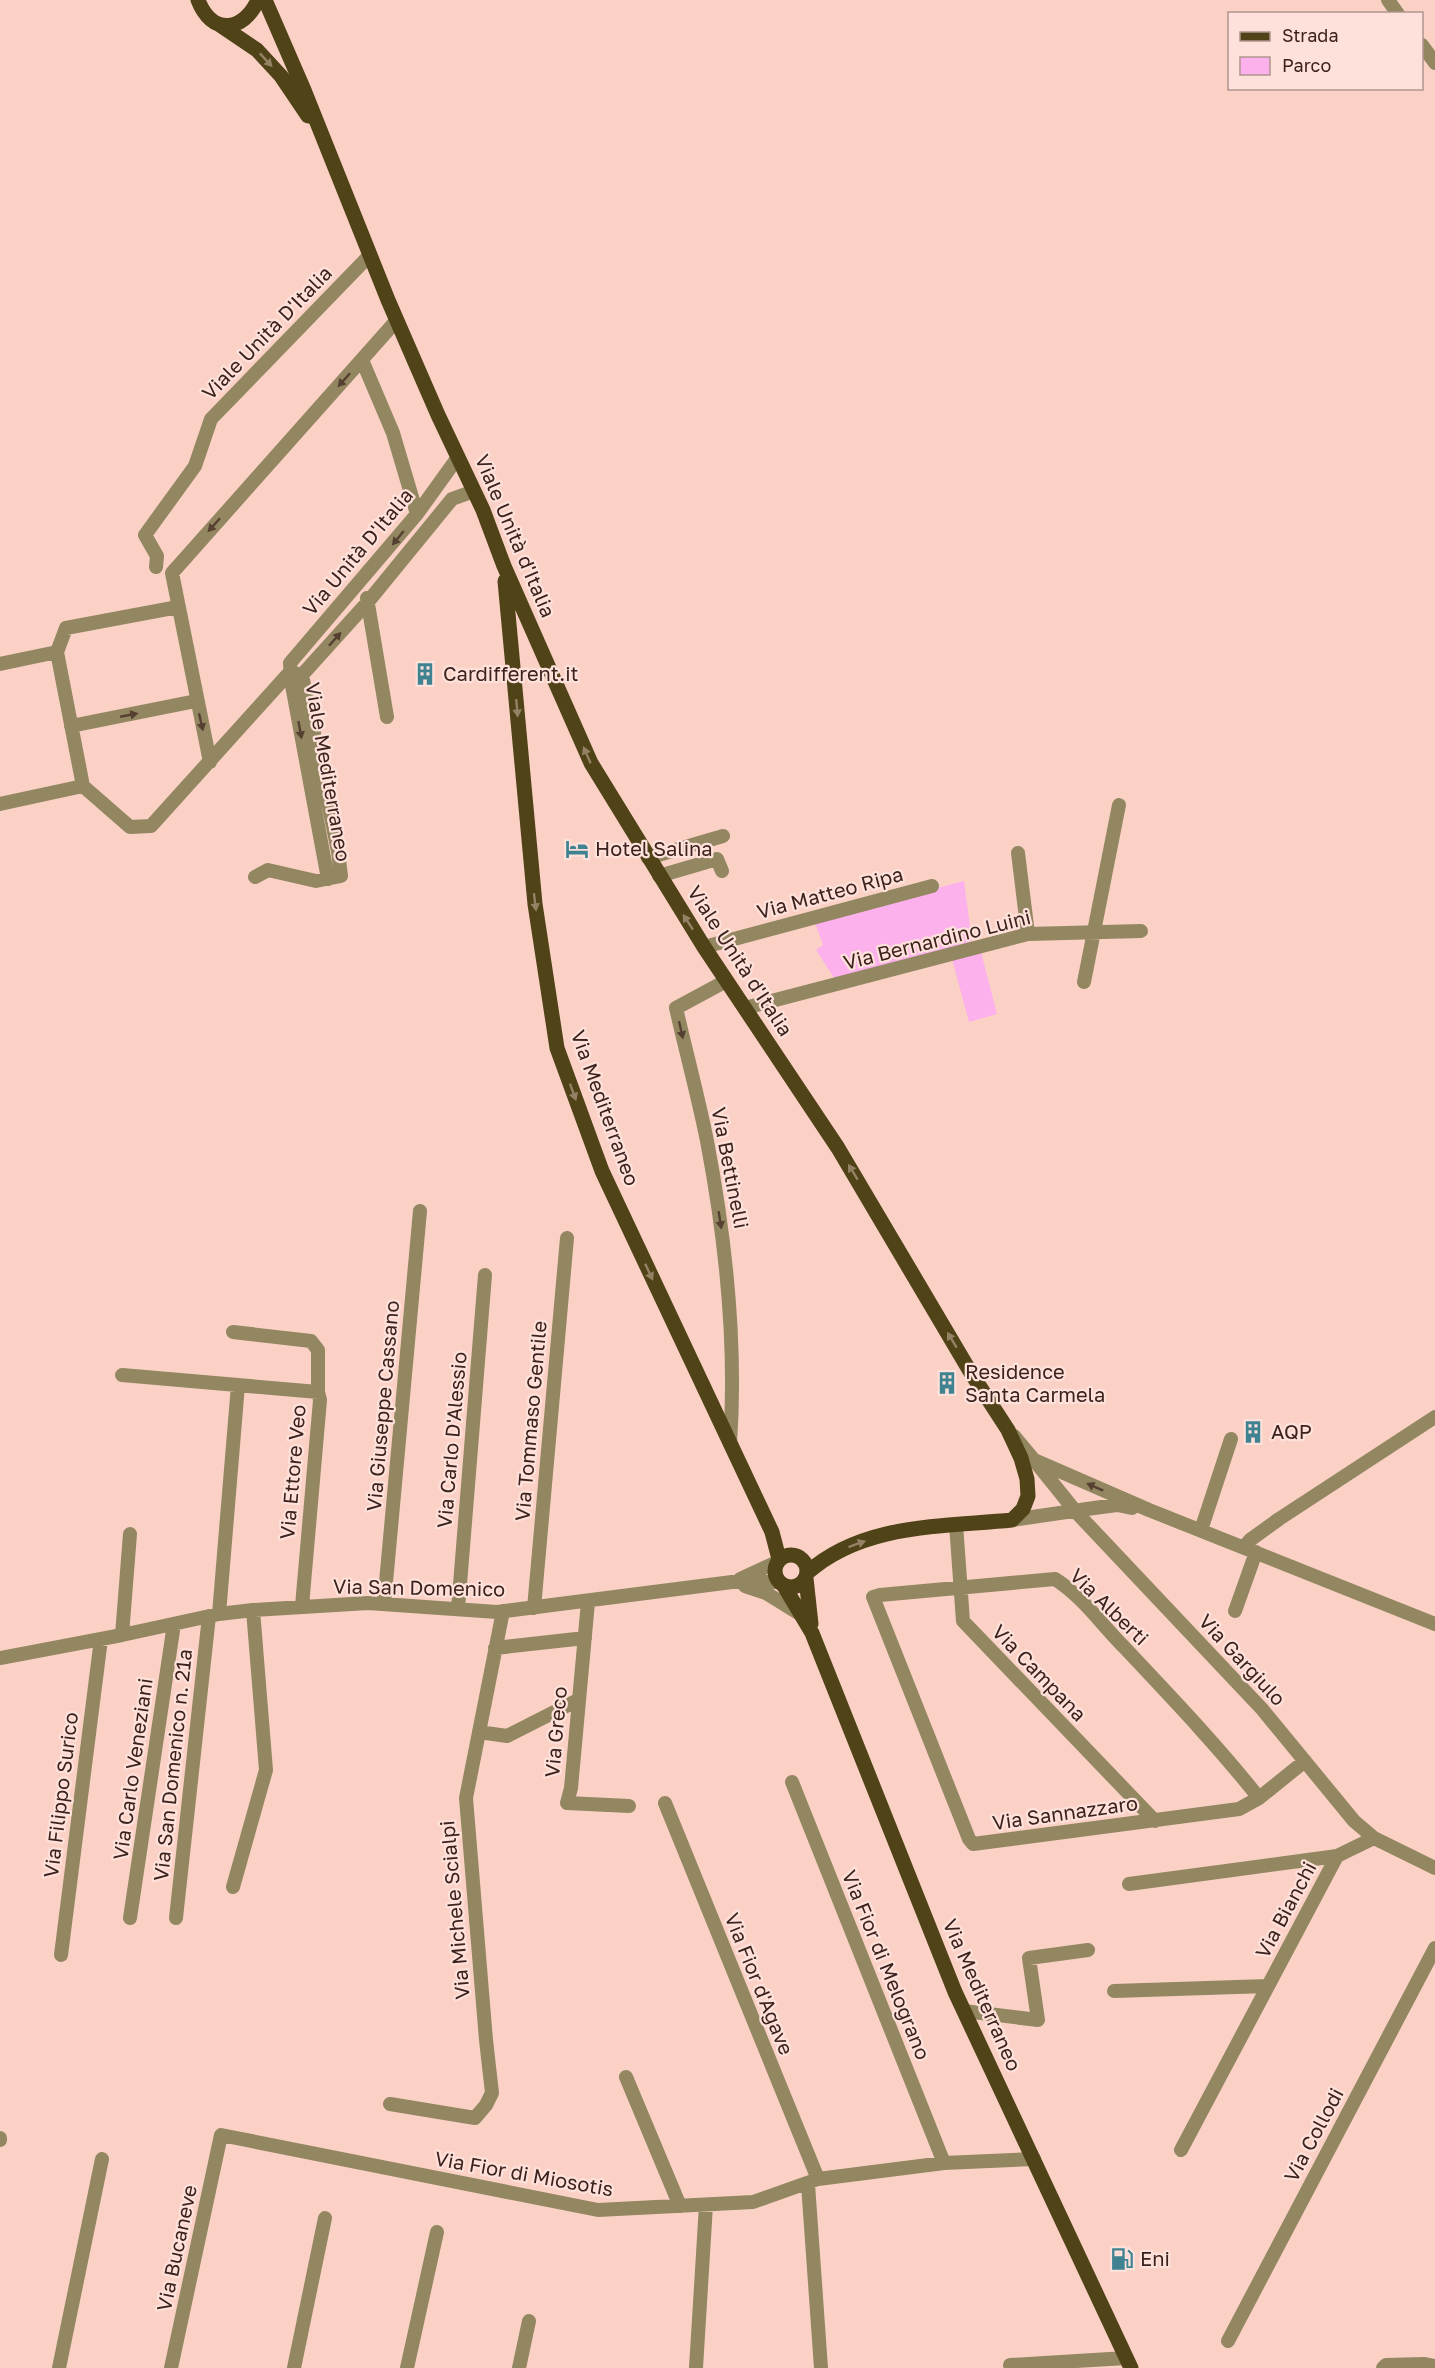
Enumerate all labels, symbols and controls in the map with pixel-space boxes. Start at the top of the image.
legend [1228,12,1423,90]
text: Strada [1282,24,1339,46]
one-way arrow [259,53,273,68]
text: Parco [1282,54,1331,76]
street label: Viale Unità D'Italia [196,260,336,404]
one-way arrow [338,372,351,387]
street label: Viale Unità d'Italia [471,450,561,621]
street label: Via Unità D'Italia [297,483,417,620]
one-way arrow [207,518,221,533]
one-way arrow [392,530,405,545]
one-way arrow [328,632,341,647]
building icon: Cardifferent.it [412,661,438,687]
place label: Cardifferent.it [443,661,579,685]
street label: Viale Mediterraneo [301,680,357,863]
one-way arrow [512,698,522,717]
one-way arrow [120,710,139,719]
one-way arrow [196,713,206,732]
one-way arrow [296,720,305,739]
one-way arrow [583,746,592,763]
hotel icon: Hotel Salina [564,836,590,862]
place label: Hotel Salina [595,836,713,860]
street label: Via Matteo Ripa [754,861,905,923]
street label: Viale Unità d'Italia [683,881,798,1040]
one-way arrow [530,892,540,911]
street label: Via Bernardino Luini [841,904,1033,974]
one-way arrow [683,914,694,930]
one-way arrow [676,1020,686,1039]
street label: Via Mediterraneo [567,1027,645,1189]
one-way arrow [568,1084,578,1102]
street label: Via Bettinelli [707,1105,755,1231]
one-way arrow [848,1163,858,1180]
one-way arrow [716,1211,725,1230]
one-way arrow [644,1263,653,1280]
street label: Via Giuseppe Cassano [361,1299,403,1512]
street label: Via Tommaso Gentile [509,1320,551,1522]
one-way arrow [947,1331,957,1348]
street label: Via Carlo D'Alessio [431,1351,471,1529]
place label: Residence Santa Carmela [965,1359,1105,1406]
building icon: Residence Santa Carmela [934,1370,960,1396]
street label: Via Ettore Veo [274,1404,310,1540]
building icon: AQP [1240,1419,1266,1445]
place label: AQP [1271,1419,1312,1443]
one-way arrow [1086,1482,1104,1492]
one-way arrow [849,1538,867,1548]
street label: Via Alberti [1065,1563,1154,1650]
street label: Via San Domenico [333,1573,505,1601]
street label: Via Gargiulo [1194,1609,1291,1710]
street label: Via Campana [988,1619,1092,1726]
street label: Via San Domenico n. 21a [148,1648,196,1882]
street label: Via Carlo Veneziani [107,1676,157,1861]
street label: Via Greco [539,1685,571,1778]
street label: Via Filippo Surico [38,1711,82,1879]
street label: Via Sannazzaro [991,1790,1139,1834]
street label: Via Michele Scialpi [434,1820,474,2001]
street label: Via Bianchi [1250,1857,1321,1962]
street label: Via Fior di Melograno [838,1866,936,2063]
street label: Via Fior d'Agave [721,1909,799,2058]
street label: Via Mediterraneo [939,1915,1027,2074]
street label: Via Collodi [1278,2083,1348,2186]
street label: Via Fior di Miosotis [433,2145,615,2201]
street label: Via Bucaneve [151,2182,201,2313]
fuel station icon: Eni [1109,2246,1135,2272]
place label: Eni [1140,2246,1170,2270]

